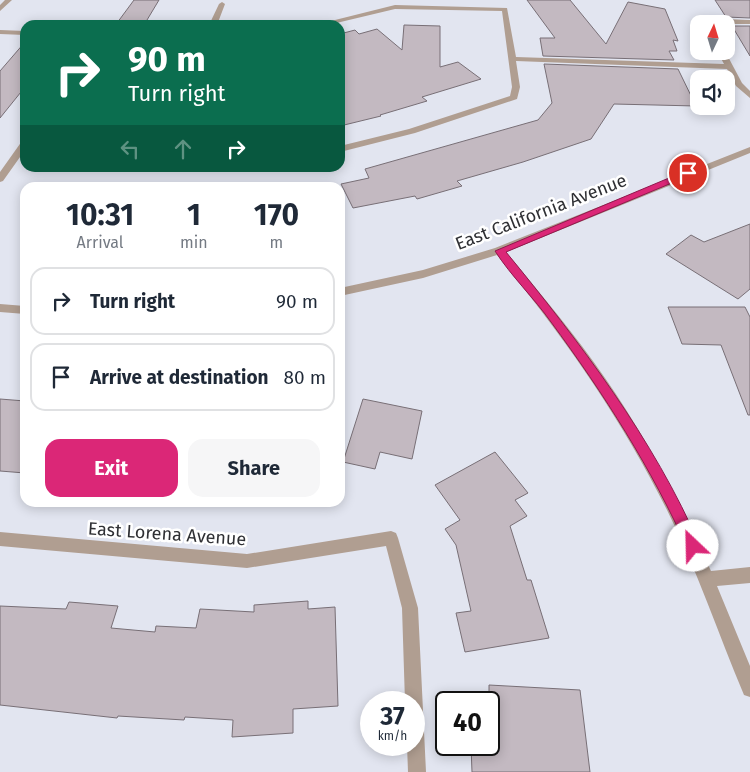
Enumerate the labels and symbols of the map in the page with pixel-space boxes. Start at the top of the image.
north arrow [690,15,735,60]
pin [667,152,709,194]
street label: East California Avenue [452,169,630,255]
street label: East Lorena Avenue [87,517,247,551]
position arrow [666,519,718,571]
speed limit sign: 40 [435,691,500,756]

